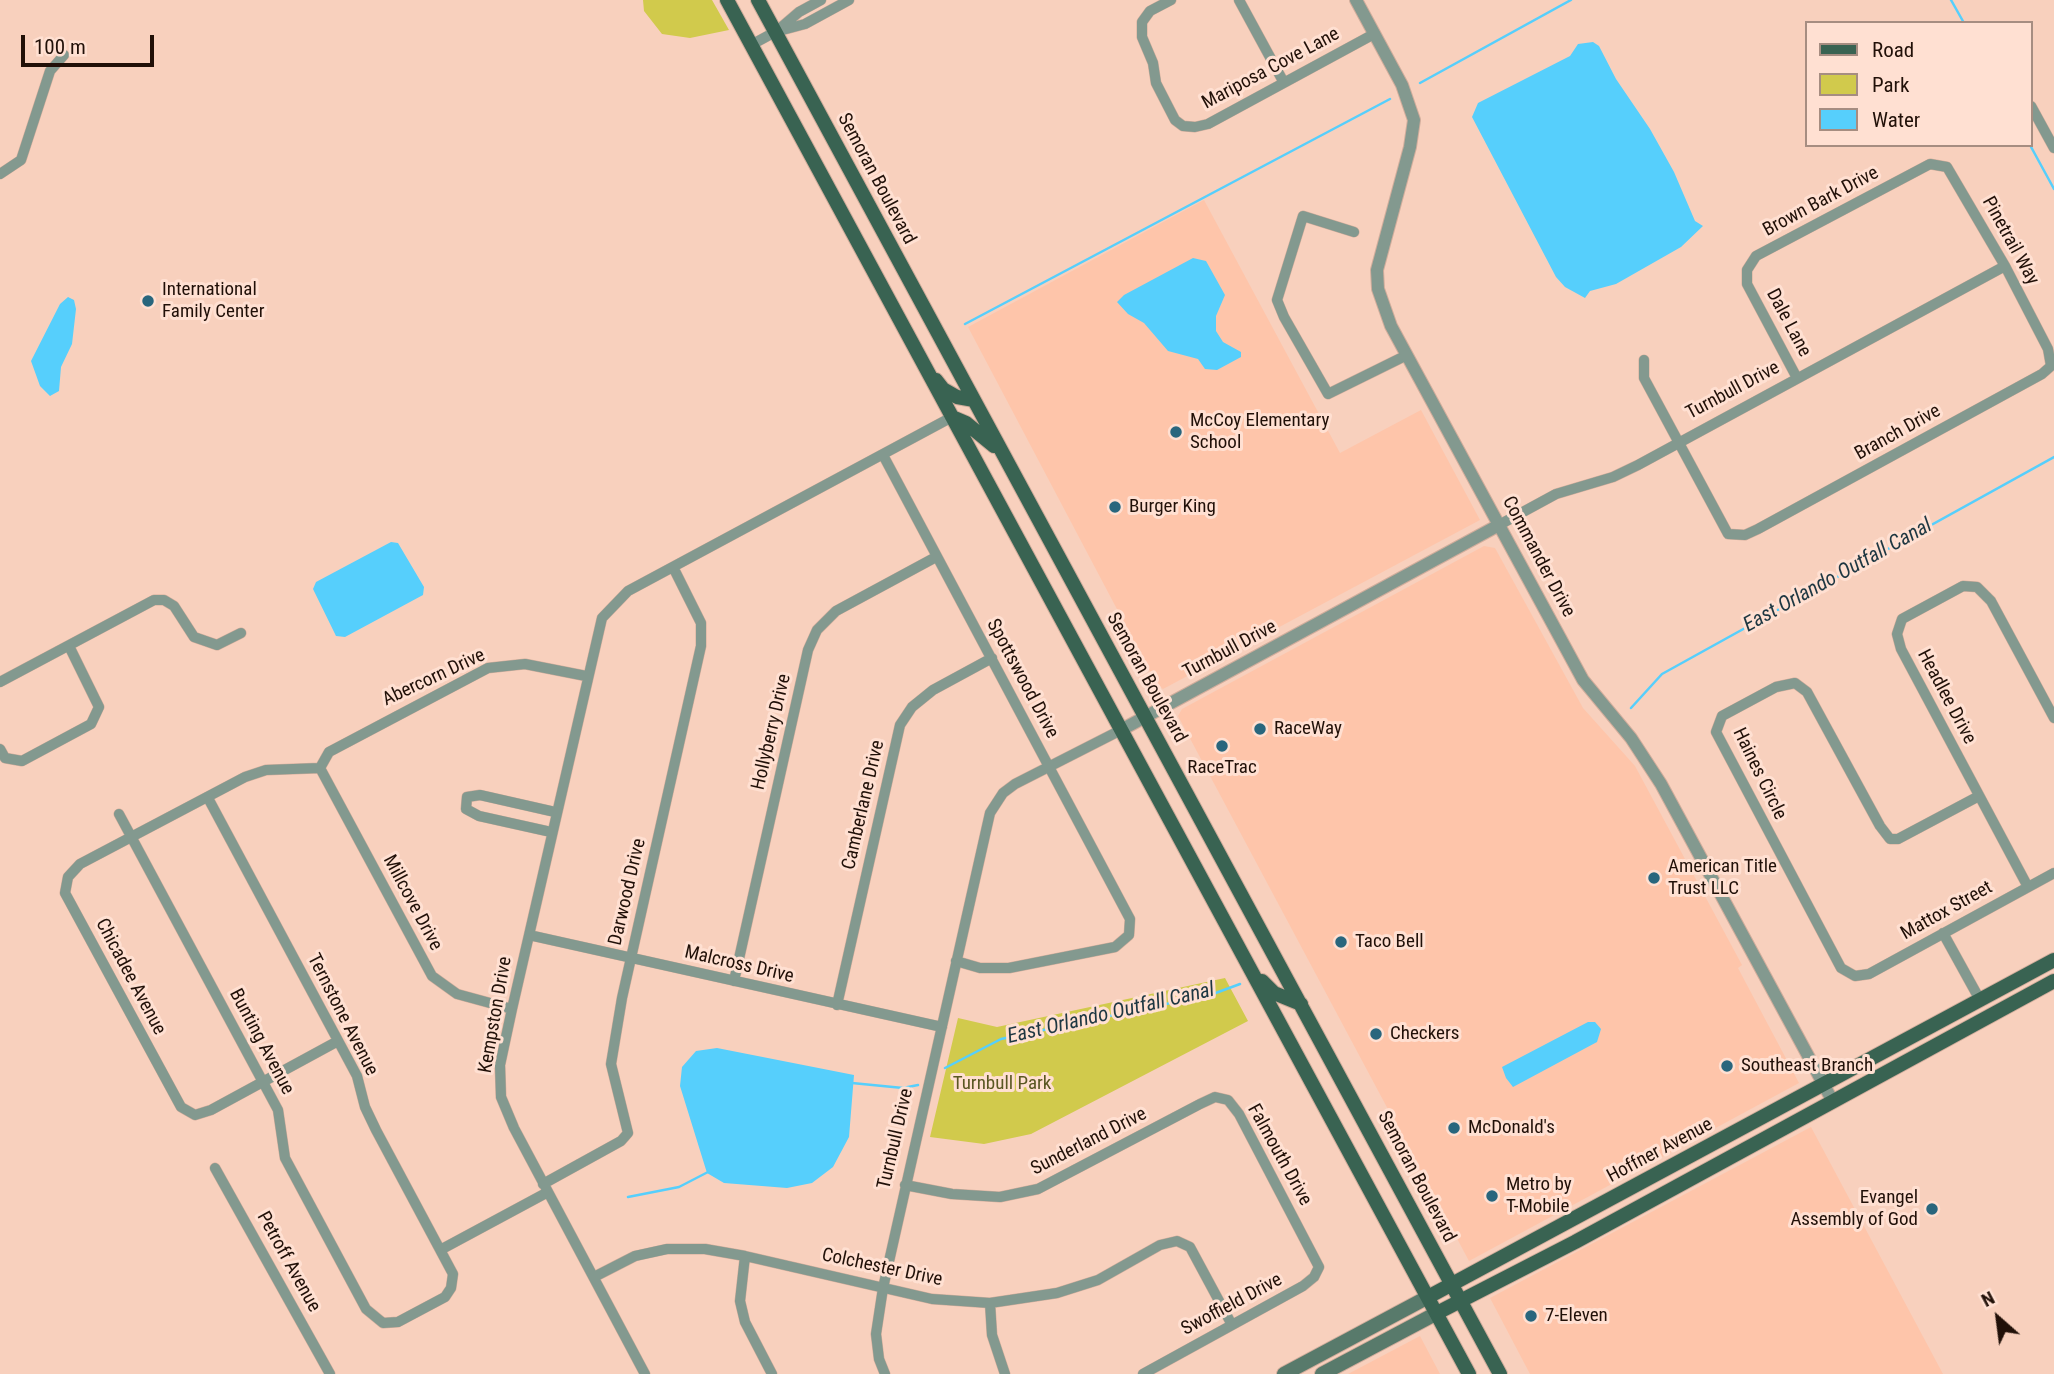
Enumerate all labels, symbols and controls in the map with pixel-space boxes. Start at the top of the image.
scale bar [24,21,158,65]
legend [1806,21,2033,147]
street label: Mariposa Cove Lane [1198,23,1344,115]
text: 100 m [34,35,86,59]
text: Road [1872,38,1914,62]
text: Park [1872,73,1909,97]
text: Water [1872,108,1920,132]
street label: Semoran Boulevard [832,110,920,248]
street label: Brown Bark Drive [1759,162,1883,242]
street label: Pinetrail Way [1976,193,2044,289]
place label: International Family Center [162,279,264,323]
street label: Dale Lane [1761,285,1815,361]
marker: International Family Center [140,293,156,309]
street label: Turnbull Drive [1682,357,1784,425]
street label: Branch Drive [1851,400,1945,466]
place label: McCoy Elementary School [1190,410,1329,454]
marker: McCoy Elementary School [1168,424,1184,440]
street label: Commander Drive [1497,493,1579,621]
place label: Burger King [1129,496,1216,518]
marker: Burger King [1107,499,1123,515]
water label: East Orlando Outfall Canal [1739,514,1937,638]
street label: Semoran Boulevard [1101,609,1191,747]
street label: Spottswood Drive [981,615,1063,743]
street label: Turnbull Drive [1179,616,1281,684]
street label: Abercorn Drive [379,644,489,712]
street label: Headlee Drive [1912,646,1980,748]
street label: Hollyberry Drive [748,672,796,792]
place label: RaceWay [1274,718,1342,740]
marker: RaceWay [1252,721,1268,737]
street label: Haines Circle [1727,724,1791,824]
street label: Camberlane Drive [838,738,890,872]
marker: RaceTrac [1214,738,1230,754]
place label: RaceTrac [1187,757,1257,779]
street label: Darwood Drive [605,836,651,948]
street label: Millcove Drive [377,851,447,955]
place label: American Title Trust LLC [1668,856,1777,900]
marker: American Title Trust LLC [1646,870,1662,886]
street label: Mattox Street [1897,877,1997,945]
street label: Chicadee Avenue [90,915,170,1039]
place label: Taco Bell [1355,931,1424,953]
marker: Taco Bell [1333,934,1349,950]
street label: Malcross Drive [682,941,796,989]
street label: Ternstone Avenue [301,950,383,1080]
street label: Kempston Drive [475,955,517,1075]
water label: East Orlando Outfall Canal [1005,978,1217,1050]
street label: Bunting Avenue [224,985,298,1099]
place label: Checkers [1390,1023,1459,1045]
marker: Checkers [1368,1026,1384,1042]
place label: Southeast Branch [1741,1055,1873,1077]
marker: Southeast Branch [1719,1058,1735,1074]
park label: Turnbull Park [953,1073,1051,1095]
street label: Turnbull Drive [873,1086,919,1192]
street label: Falmouth Drive [1242,1100,1316,1210]
street label: Sunderland Drive [1027,1103,1151,1181]
street label: Semoran Boulevard [1372,1108,1460,1246]
street label: Hoffner Avenue [1603,1114,1717,1188]
place label: McDonald's [1468,1117,1555,1139]
marker: McDonald's [1446,1120,1462,1136]
place label: Metro by T-Mobile [1506,1174,1572,1218]
place label: Evangel Assembly of God [1790,1187,1918,1231]
marker: Metro by T-Mobile [1484,1188,1500,1204]
marker: Evangel Assembly of God [1924,1201,1940,1217]
street label: Petroff Avenue [251,1208,325,1316]
street label: Colchester Drive [820,1244,944,1292]
street label: Swoffield Drive [1178,1269,1286,1341]
north arrow [1963,1283,2033,1353]
text: N [1977,1286,1998,1312]
place label: 7-Eleven [1545,1305,1608,1327]
marker: 7-Eleven [1523,1308,1539,1324]

